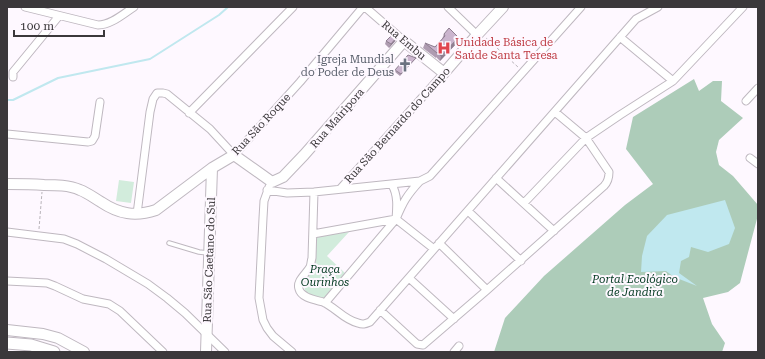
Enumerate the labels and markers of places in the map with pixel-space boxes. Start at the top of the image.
place label: Unidade Básica de Saúde Santa Teresa [455,36,558,62]
hospital icon: Unidade Básica de Saúde Santa Teresa [436,40,452,56]
place label: Igreja Mundial do Poder de Deus [301,53,395,79]
church icon: Igreja Mundial do Poder de Deus [397,57,413,73]

